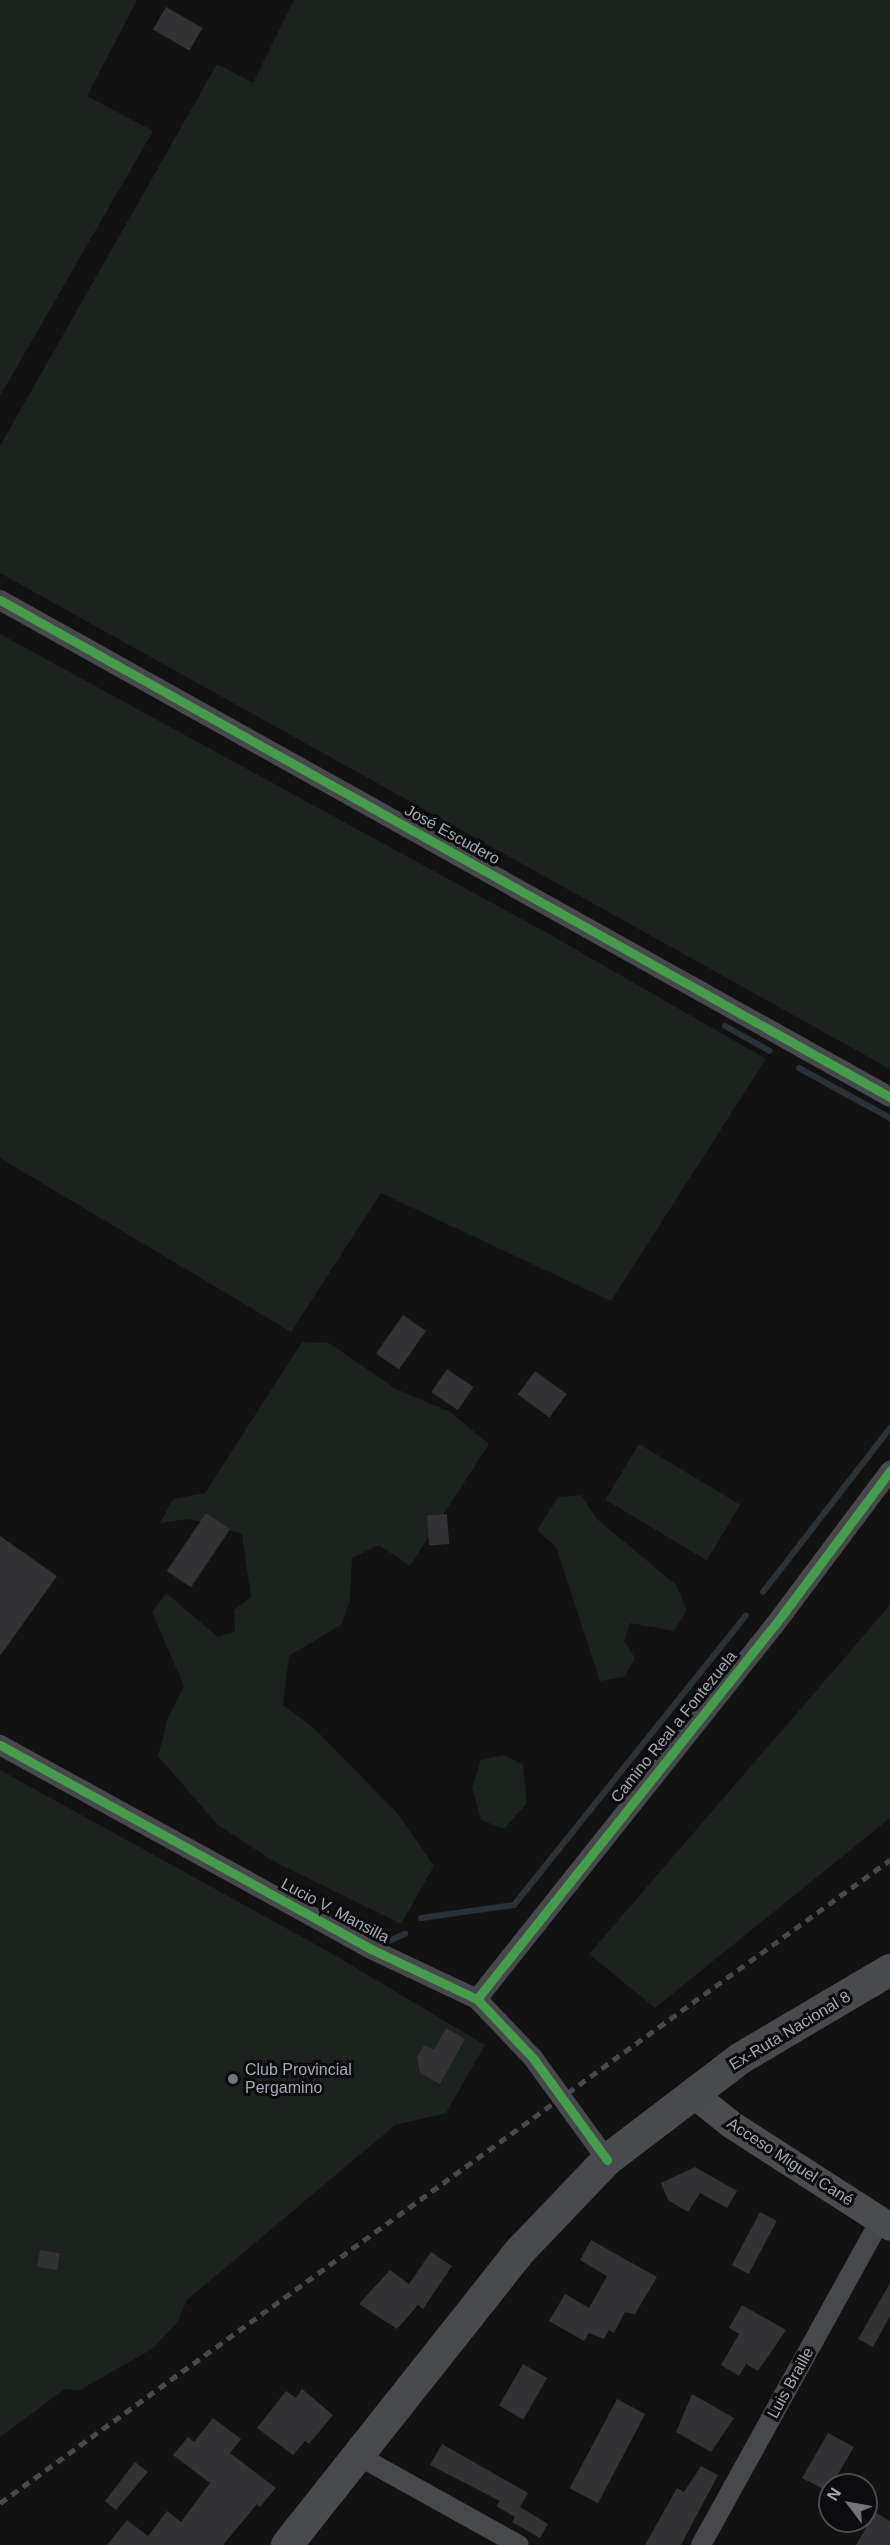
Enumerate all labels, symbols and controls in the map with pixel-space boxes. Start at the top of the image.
street label: José Escudero [401,801,503,869]
street label: Camino Real a Fontezuela [607,1647,741,1807]
street label: Lucio V. Mansilla [278,1874,392,1948]
street label: Ex-Ruta Nacional 8 [726,1987,854,2075]
place label: Club Provincial Pergamino [245,2060,352,2098]
marker: Club Provincial Pergamino [226,2072,240,2086]
street label: Acceso Miguel Cané [723,2114,857,2210]
street label: Luis Braille [764,2344,818,2422]
north arrow [818,2473,878,2533]
text: N [824,2485,844,2504]

